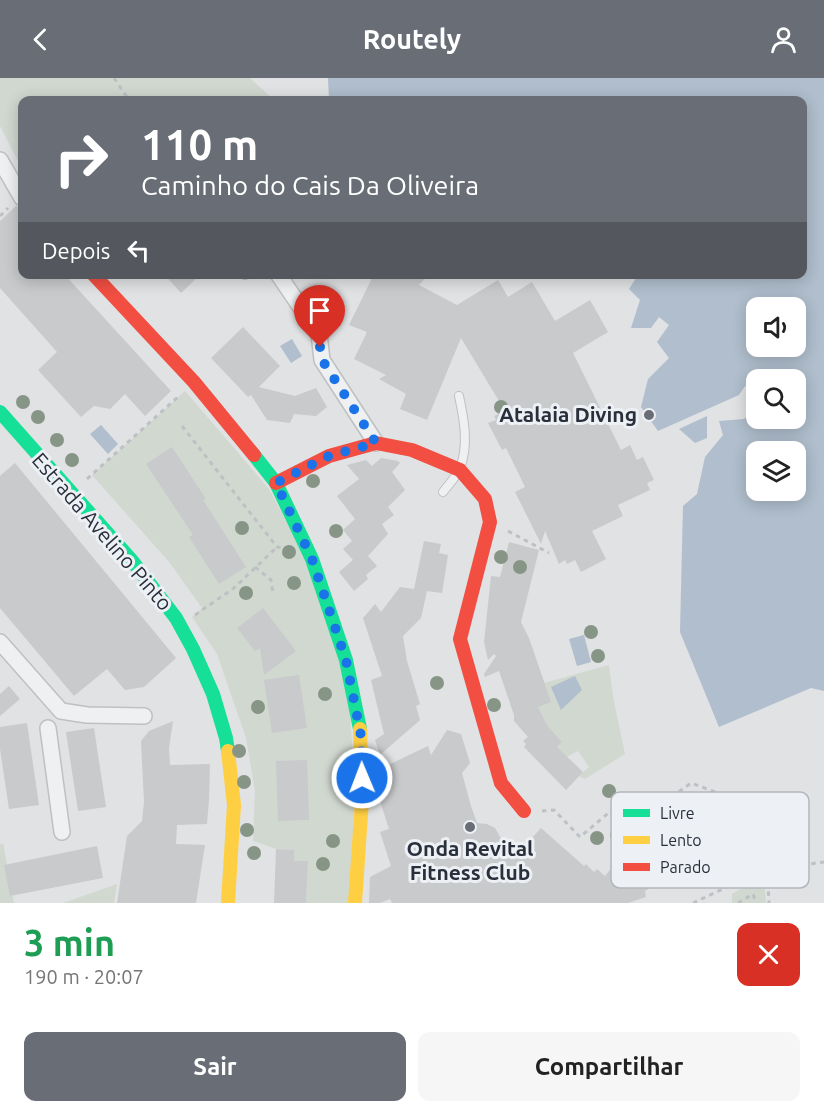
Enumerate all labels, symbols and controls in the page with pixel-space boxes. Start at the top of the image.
icon: back [24,23,57,56]
icon: person [767,23,800,56]
text: Routely [363,24,461,54]
icon: right [42,120,120,198]
text: 110 m [141,121,258,168]
text: Caminho do Cais Da Oliveira [141,170,479,200]
icon: left [122,234,155,267]
text: Depois [42,238,110,263]
pin [294,285,345,347]
icon: arrive [303,294,336,327]
map controls [746,297,806,501]
button: sound [746,297,806,357]
button: search [746,369,806,429]
place label: Atalaia Diving [499,402,637,426]
marker: Atalaia Diving [642,408,656,422]
button: layers [746,441,806,501]
street label: Estrada Avelino Pinto [28,448,178,615]
position arrow [330,746,394,810]
legend [611,792,809,888]
text: Livre [660,804,695,822]
marker: Onda Revital Fitness Club [463,820,477,834]
text: Lento [660,831,702,849]
place label: Onda Revital Fitness Club [407,836,533,884]
text: Parado [660,858,711,876]
text: 3 min [24,922,115,963]
button: close [737,923,800,986]
text: 190 m · 20:07 [24,965,144,988]
button: Sair [24,1032,406,1101]
button: Compartilhar [418,1032,800,1101]

